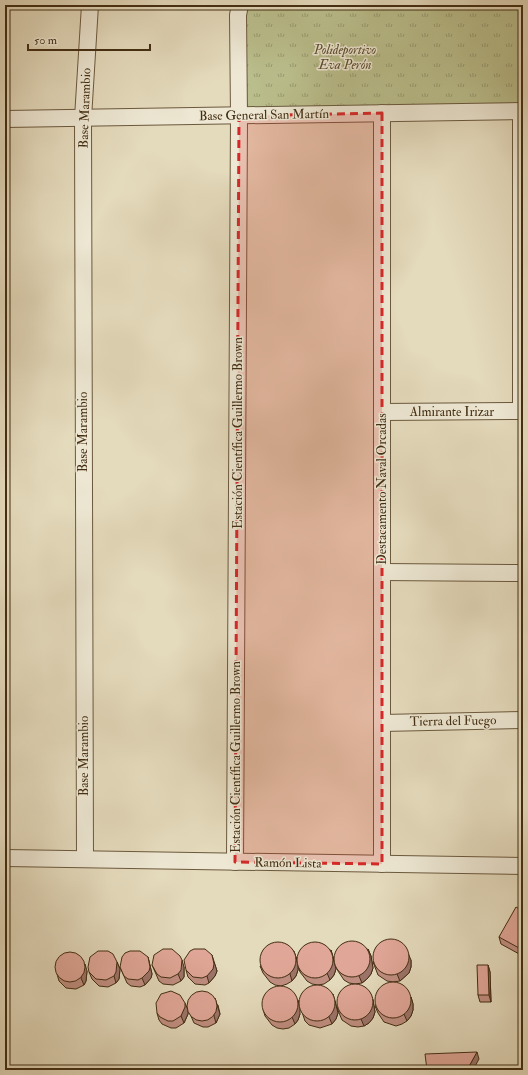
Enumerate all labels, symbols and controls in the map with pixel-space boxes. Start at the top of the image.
scale bar [28,26,150,52]
text: 50 m [34,33,58,48]
park label: Polideportivo Eva Perón [313,42,377,73]
street label: Base Marambio [76,67,94,149]
street label: Base General San Martín [199,106,330,124]
street label: Estación Científica Guillermo Brown [230,337,246,529]
street label: Base Marambio [75,392,91,472]
street label: Almirante Irizar [409,404,494,420]
street label: Destacamento Naval Orcadas [374,413,390,565]
street label: Estación Científica Guillermo Brown [228,661,244,853]
street label: Tierra del Fuego [410,712,496,730]
street label: Base Marambio [76,716,92,796]
street label: Ramón Lista [254,854,322,872]

